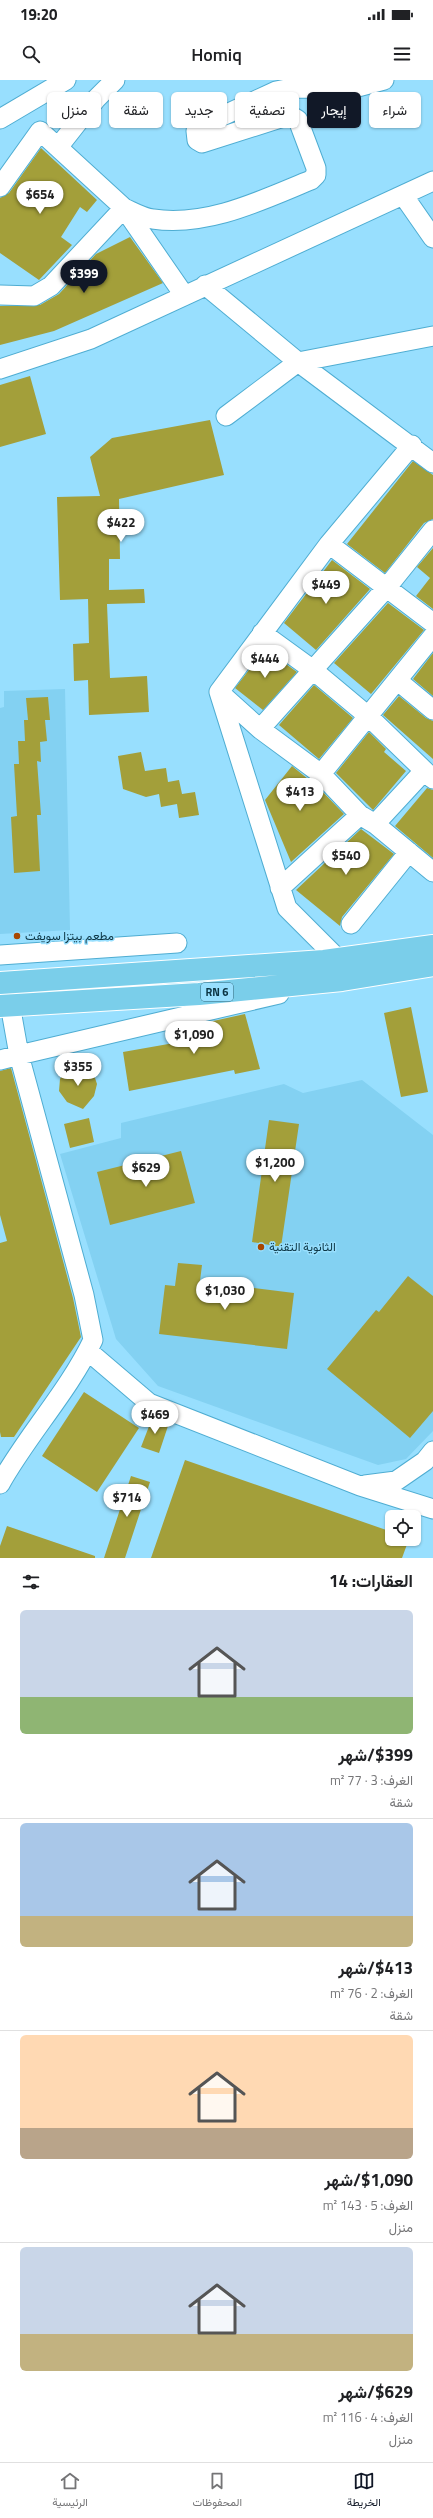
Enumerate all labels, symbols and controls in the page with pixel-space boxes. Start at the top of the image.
text: 19:20 [20,3,57,26]
text: Homiq [191,41,242,68]
icon: search [20,43,42,65]
icon: menu [391,43,413,65]
chip: منزل [47,92,101,128]
chip: شقة [109,92,163,128]
chip: جديد [171,92,227,128]
chip: تصفية [235,92,299,128]
chip: إيجار [307,92,361,128]
chip: شراء [369,92,421,128]
pin: $654 [16,181,64,215]
text: $654 [25,184,55,204]
pin: $399 [60,260,108,294]
text: $399 [69,263,99,283]
pin: $422 [97,509,145,543]
text: $422 [106,512,136,532]
pin: $449 [302,571,350,605]
text: $449 [311,574,341,594]
pin: $444 [241,645,289,679]
text: $444 [250,648,280,668]
pin: $413 [276,778,324,812]
text: $413 [285,781,315,801]
pin: $540 [322,842,370,876]
text: $540 [331,845,361,865]
place label: مطعم بيتزا سويفت [25,926,114,945]
marker: مطعم بيتزا سويفت [12,931,22,941]
road number: RN 6 [201,983,233,1001]
pin: $1,090 [161,1021,227,1055]
text: $1,090 [174,1024,214,1044]
pin: $355 [54,1053,102,1087]
text: $355 [63,1056,93,1076]
pin: $1,200 [242,1149,308,1183]
text: $1,200 [255,1152,295,1172]
pin: $629 [122,1154,170,1188]
text: $629 [131,1157,161,1177]
place label: الثانوية التقنية [269,1237,336,1256]
marker: الثانوية التقنية [256,1242,266,1252]
pin: $1,030 [192,1277,258,1311]
text: $1,030 [205,1280,245,1300]
pin: $469 [131,1401,179,1435]
text: $469 [140,1404,170,1424]
pin: $714 [103,1484,151,1518]
text: $714 [112,1487,142,1507]
map controls [385,1510,421,1546]
button: locate [385,1510,421,1546]
text: العقارات: 14 [329,1568,413,1594]
icon: filters [20,1571,42,1593]
icon: home [181,1636,253,1708]
text: $399/شهر [338,1742,413,1768]
text: الغرف: 3 · 77 m² [330,1770,413,1790]
text: شقة [390,1792,413,1812]
icon: home [181,1849,253,1921]
text: $413/شهر [338,1955,413,1981]
text: الغرف: 2 · 76 m² [330,1983,413,2003]
text: شقة [390,2005,413,2025]
icon: home [181,2061,253,2133]
text: $1,090/شهر [324,2167,413,2193]
text: الغرف: 5 · 143 m² [323,2195,413,2215]
text: منزل [389,2217,413,2237]
icon: home [181,2273,253,2345]
text: $629/شهر [338,2379,413,2405]
text: الغرف: 4 · 116 m² [323,2407,413,2427]
text: منزل [389,2429,413,2449]
tab: الرئيسية [52,2470,88,2512]
tab: المحفوظات [193,2470,242,2512]
tab: الخريطة [347,2470,381,2512]

